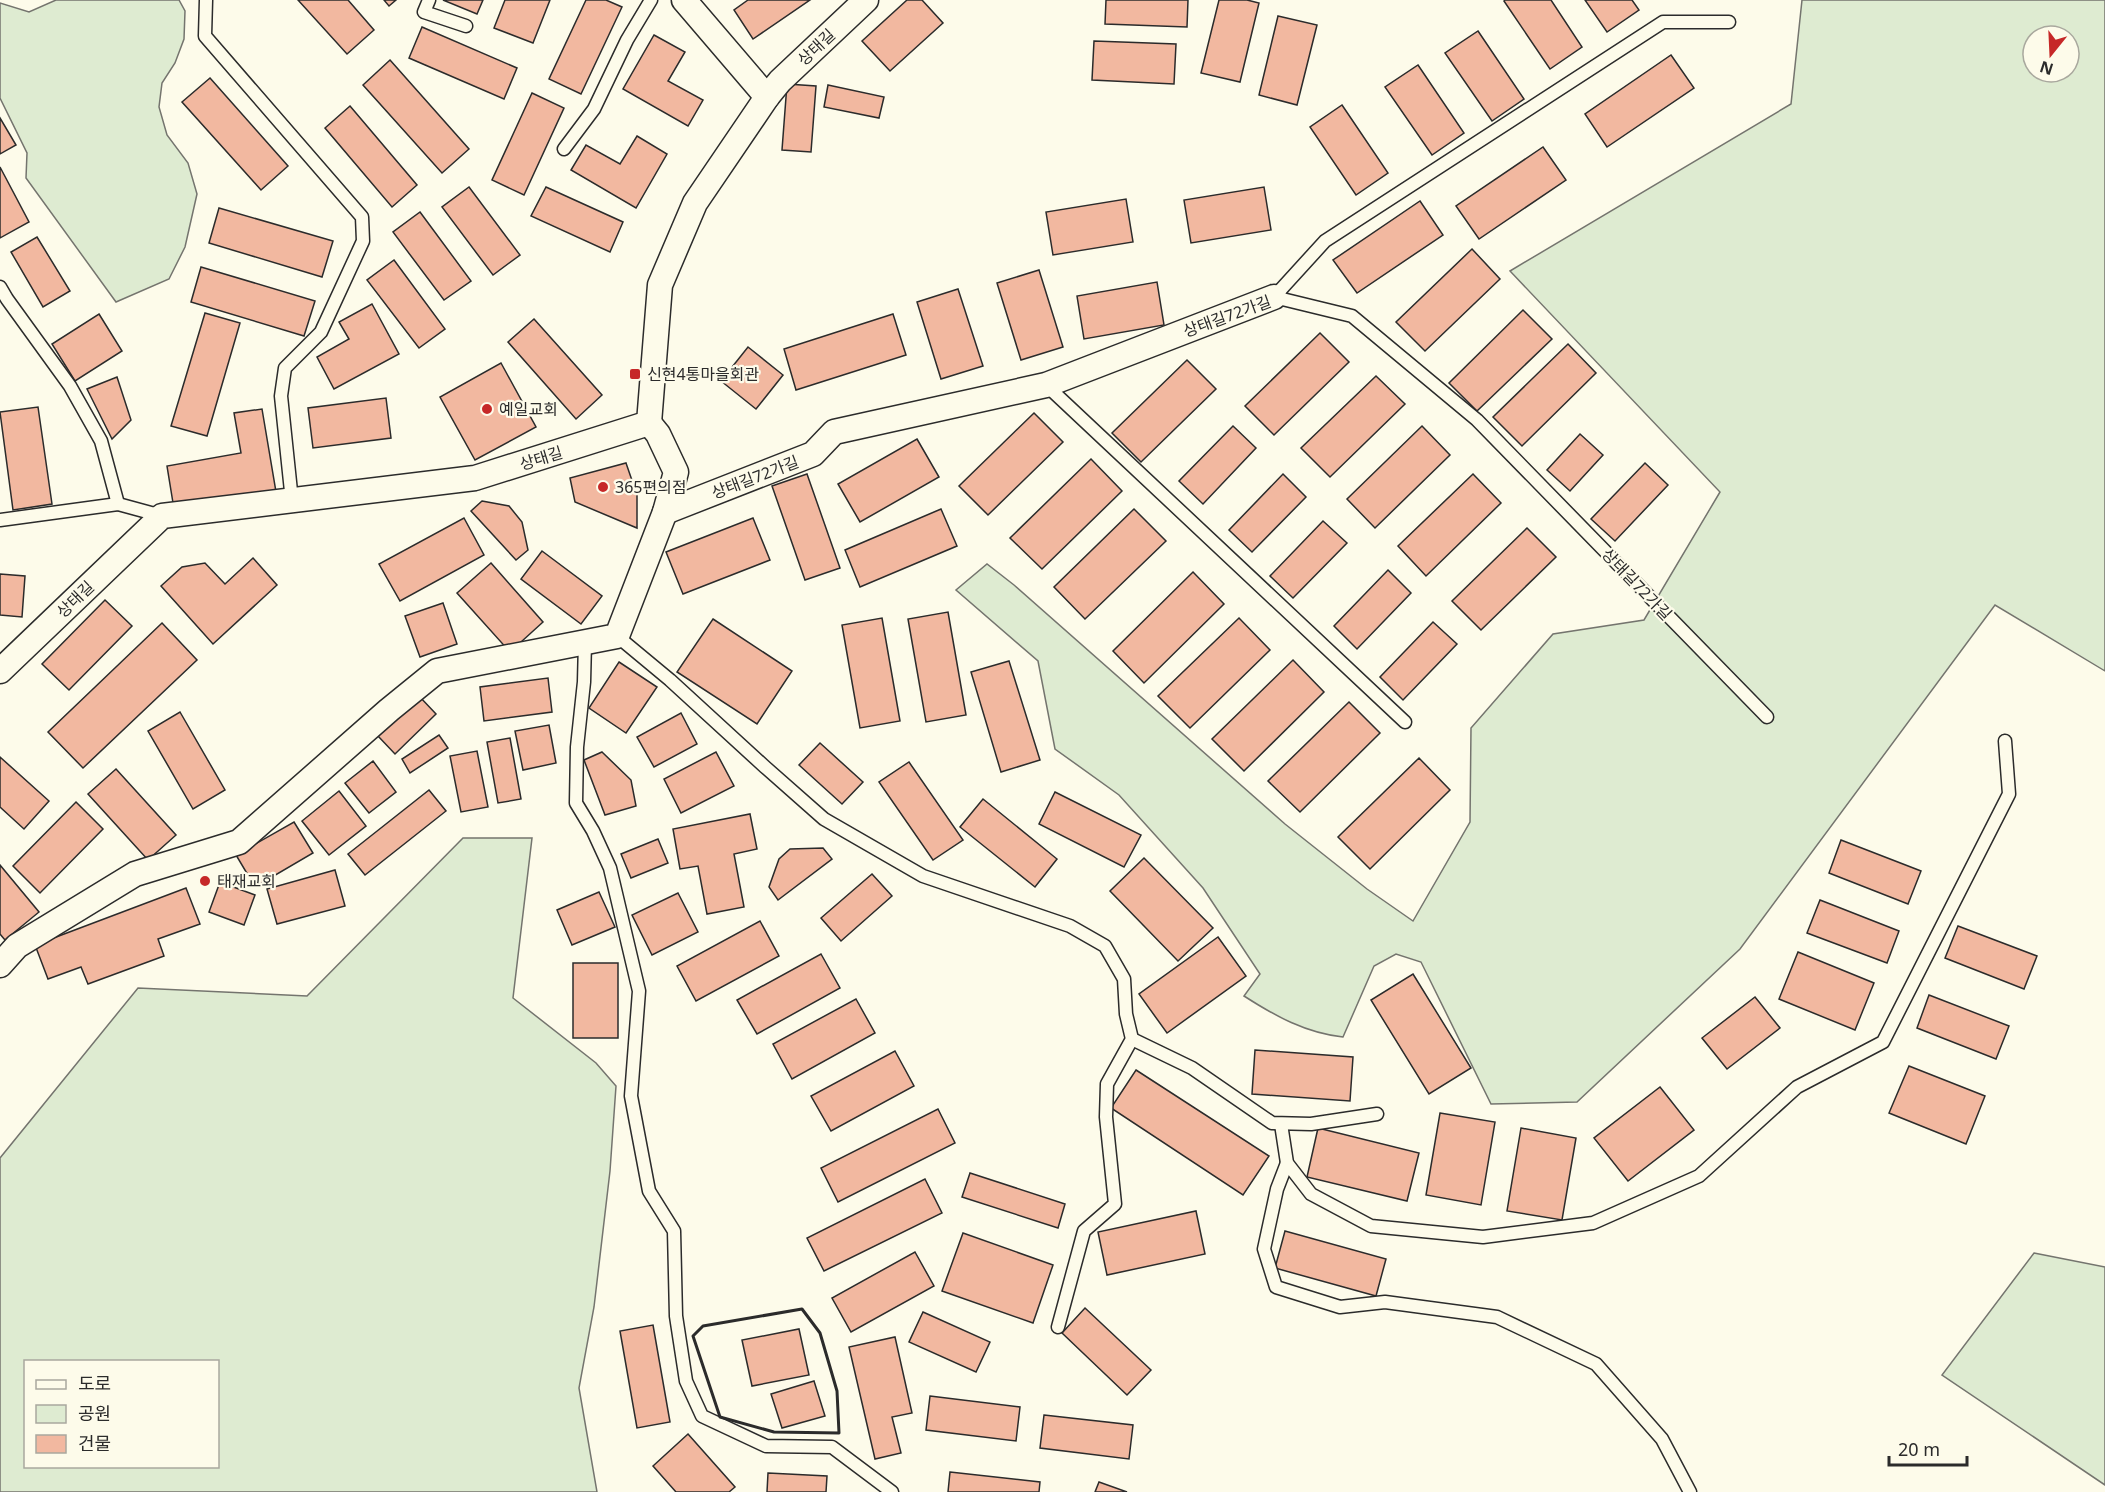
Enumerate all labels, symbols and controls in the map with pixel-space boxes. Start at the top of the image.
street label: 상태길 [792,24,840,70]
north arrow [2021,24,2081,84]
text: N [2037,56,2056,81]
street label: 상태길72가길 [1180,290,1274,342]
place label: 신현4통마을회관 [647,363,759,385]
marker: 신현4통마을회관 [628,367,642,381]
place label: 예일교회 [499,398,558,420]
marker: 예일교회 [480,402,494,416]
street label: 상태길 [517,441,565,475]
street label: 상태길72가길 [708,450,802,504]
place label: 365편의점 [615,476,687,498]
marker: 365편의점 [596,480,610,494]
street label: 상태길72가길 [1597,543,1677,625]
street label: 상태길 [51,576,99,622]
place label: 태재교회 [217,870,276,892]
marker: 태재교회 [198,874,212,888]
legend [24,1360,219,1468]
text: 도로 [78,1371,111,1395]
text: 공원 [78,1401,111,1425]
scale bar [1889,1429,1967,1467]
text: 건물 [78,1431,111,1455]
text: 20 m [1898,1437,1940,1461]

